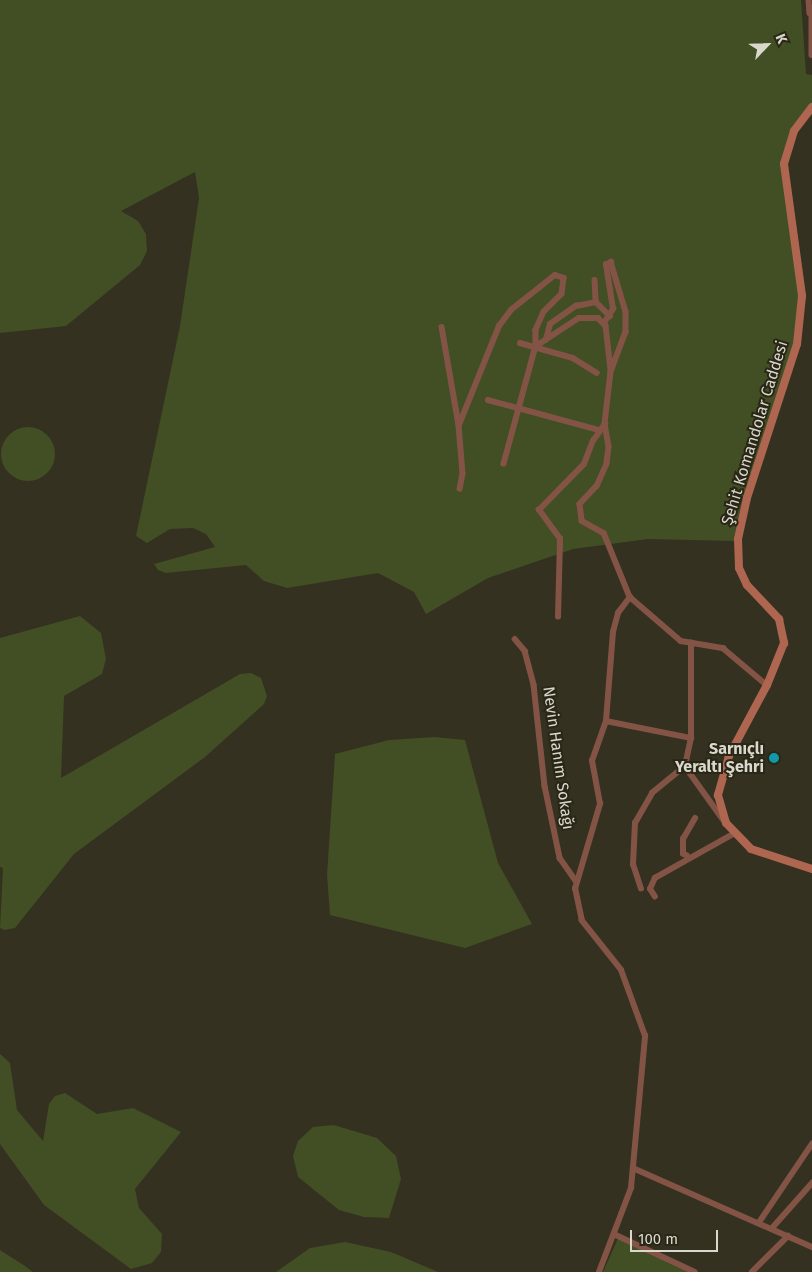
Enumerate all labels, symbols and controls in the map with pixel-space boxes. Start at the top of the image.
north arrow [742,20,792,70]
text: K [772,31,791,46]
street label: Şehit Komandolar Caddesi [718,339,792,527]
street label: Nevin Hanım Sokağı [538,685,578,831]
place label: Sarnıçlı Yeraltı Şehri [675,739,764,777]
marker: Sarnıçlı Yeraltı Şehri [768,752,780,764]
scale bar [632,1220,720,1252]
text: 100 m [638,1230,678,1248]

